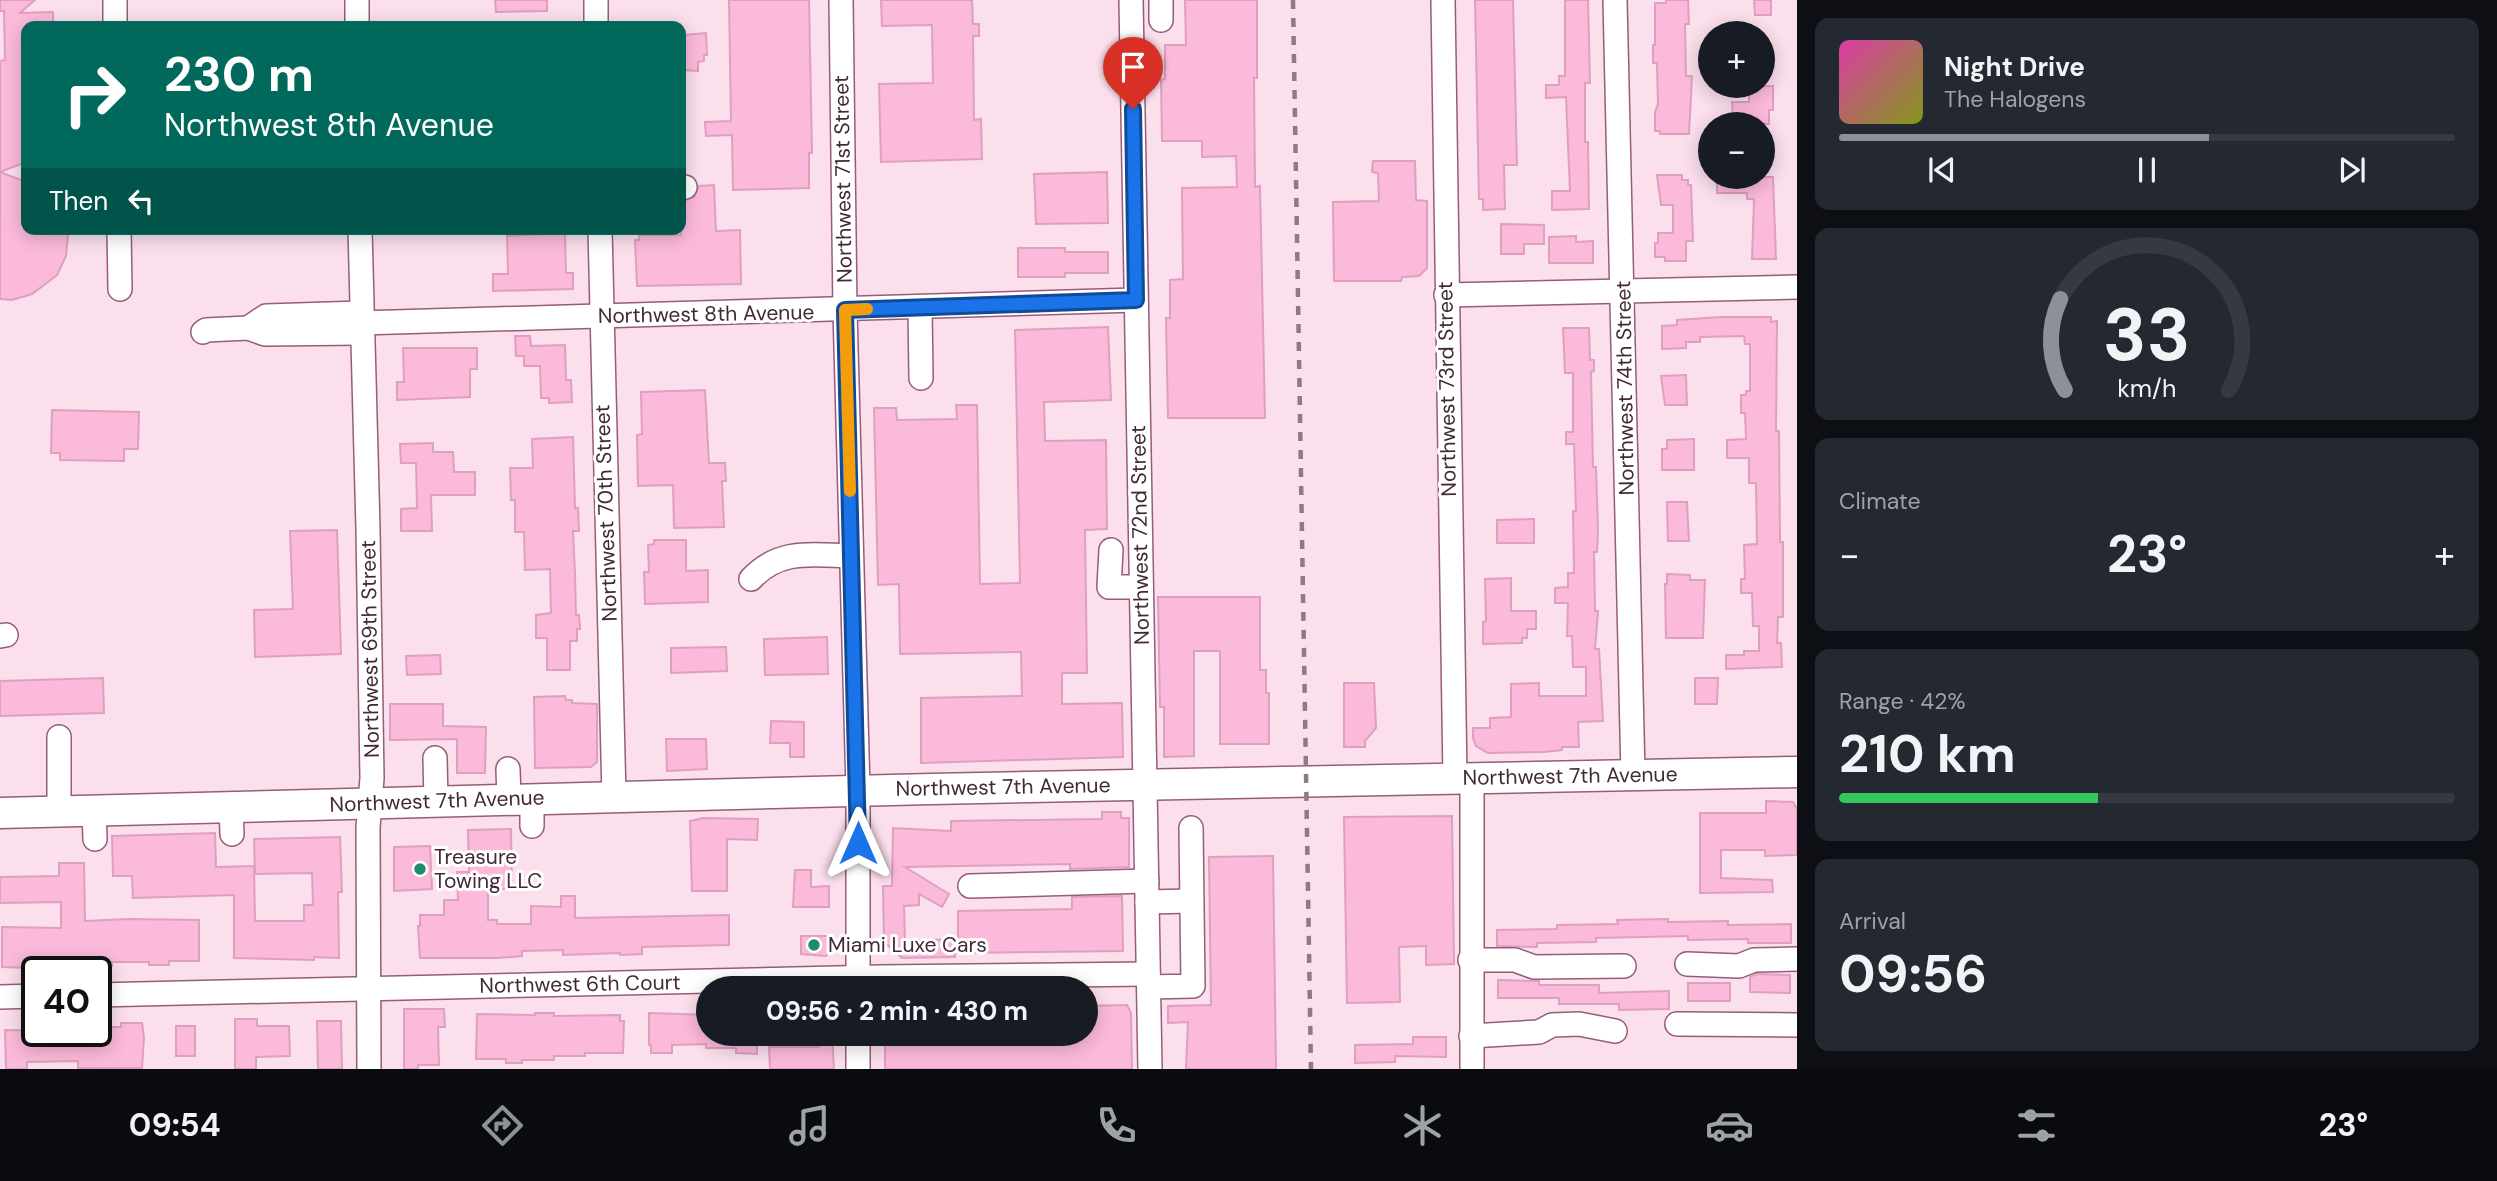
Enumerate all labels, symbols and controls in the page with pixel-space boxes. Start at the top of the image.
map controls [1698,21,1775,189]
button: + [1698,21,1775,98]
pin [1103,37,1163,109]
text: 230 m [164,42,314,106]
icon: arrive [1114,48,1152,86]
icon: right [49,49,140,140]
text: Night Drive [1944,50,2085,84]
street label: Northwest 71st Street [827,75,859,283]
text: The Halogens [1944,84,2086,114]
text: Northwest 8th Avenue [164,104,494,146]
button: − [1698,112,1775,189]
icon: previous [1923,151,1961,189]
icon: pause [2128,151,2166,189]
icon: next [2333,151,2371,189]
icon: left [122,182,160,220]
text: Then [49,184,108,218]
street label: Northwest 74th Street [1609,280,1641,496]
street label: Northwest 73rd Street [1431,281,1463,497]
text: 33 [2103,289,2191,384]
street label: Northwest 8th Avenue [598,298,815,330]
text: km/h [2117,372,2177,405]
street label: Northwest 70th Street [588,404,624,622]
street label: Northwest 72nd Street [1124,425,1156,645]
text: Climate [1839,486,1921,516]
text: 23° [2107,520,2187,588]
text: − [1839,530,1860,580]
text: + [2434,530,2455,580]
street label: Northwest 69th Street [354,540,386,758]
text: Range · 42% [1839,686,1966,716]
text: 210 km [1839,720,2016,788]
street label: Northwest 7th Avenue [1462,760,1678,792]
street label: Northwest 7th Avenue [895,771,1111,803]
street label: Northwest 7th Avenue [329,783,545,819]
position arrow [821,806,895,880]
place label: Treasure Towing LLC [434,843,542,895]
marker: Treasure Towing LLC [412,861,428,877]
text: Arrival [1839,906,1906,936]
place label: Miami Luxe Cars [828,931,987,959]
marker: Miami Luxe Cars [806,937,822,953]
text: 09:56 [1839,940,1987,1008]
speed limit sign: 40 [21,956,112,1047]
street label: Northwest 6th Court [479,968,681,1000]
text: 09:56 · 2 min · 430 m [766,994,1028,1028]
icon: directions [478,1101,527,1150]
icon: music [785,1101,834,1150]
icon: phone [1092,1101,1141,1150]
icon: climate [1398,1101,1447,1150]
icon: car [1705,1101,1754,1150]
icon: filters [2012,1101,2061,1150]
text: 09:54 [129,1104,221,1146]
text: 23° [2319,1104,2368,1146]

